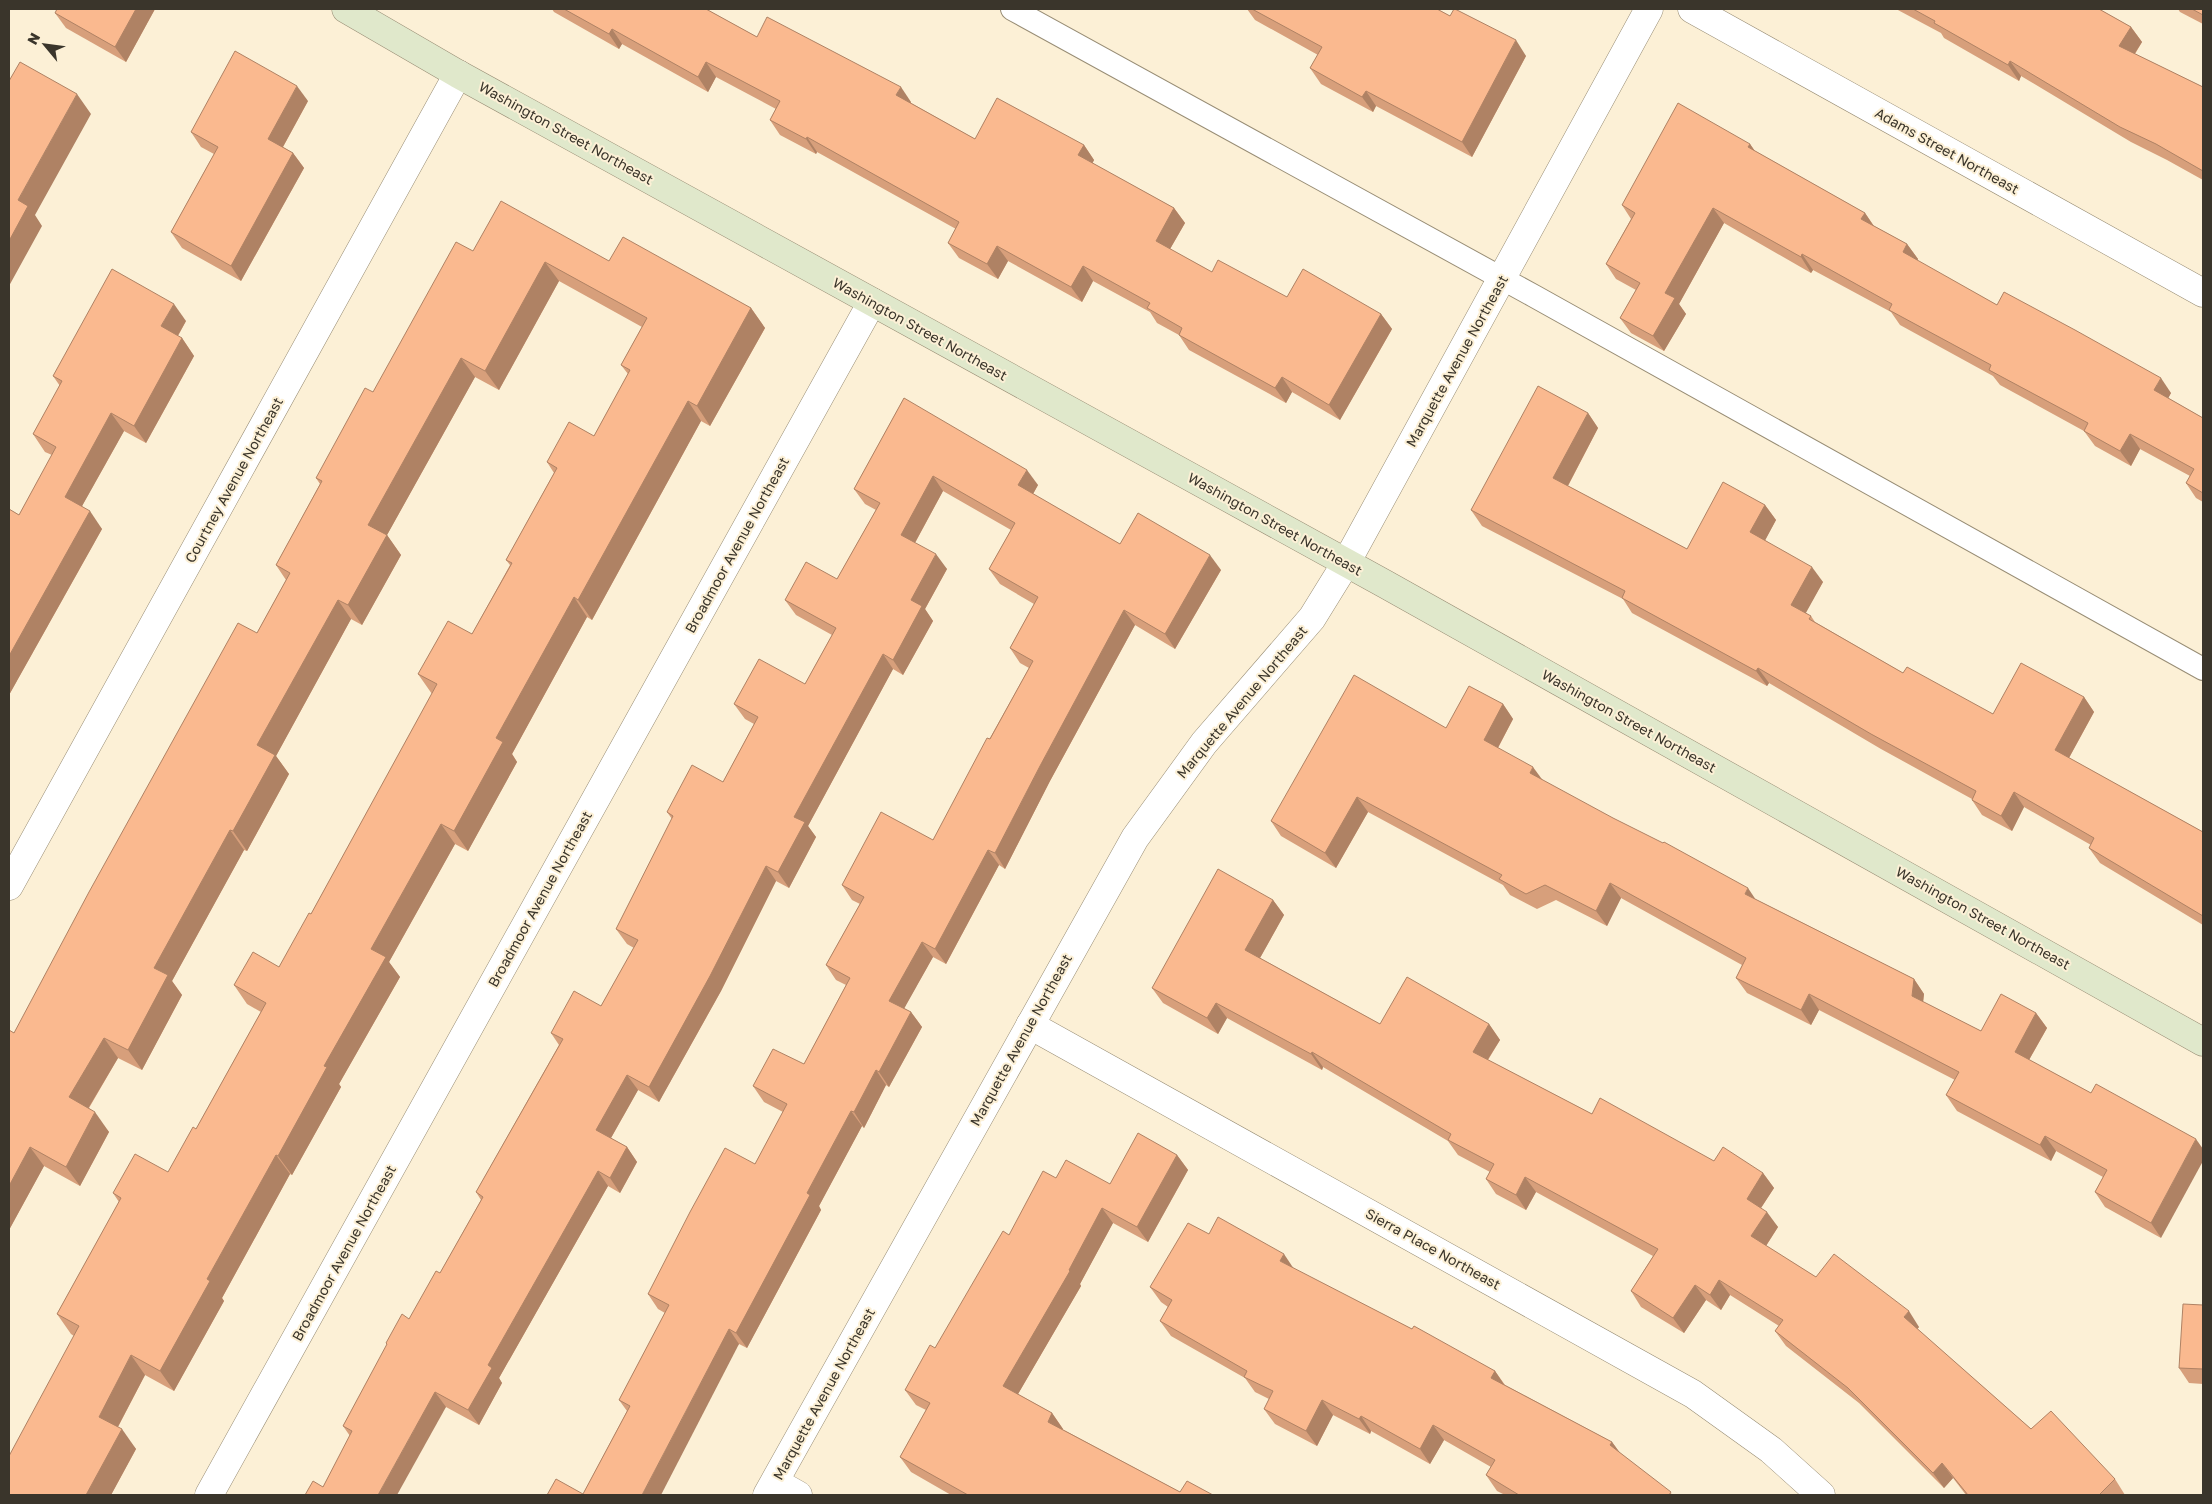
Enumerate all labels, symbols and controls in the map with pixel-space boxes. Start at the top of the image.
north arrow [20,20,70,70]
text: N [23,30,43,47]
street label: Washington Street Northeast [476,77,656,188]
street label: Adams Street Northeast [1872,104,2022,197]
street label: Marquette Avenue Northeast [1402,272,1511,450]
street label: Washington Street Northeast [830,273,1010,384]
street label: Courtney Avenue Northeast [181,394,286,565]
street label: Broadmoor Avenue Northeast [681,454,792,636]
street label: Washington Street Northeast [1185,468,1365,579]
street label: Marquette Avenue Northeast [1173,622,1311,781]
street label: Washington Street Northeast [1539,665,1719,776]
street label: Broadmoor Avenue Northeast [484,808,595,990]
street label: Washington Street Northeast [1893,862,2073,973]
street label: Marquette Avenue Northeast [966,951,1075,1129]
street label: Broadmoor Avenue Northeast [288,1162,399,1344]
street label: Sierra Place Northeast [1363,1204,1504,1293]
street label: Marquette Avenue Northeast [769,1305,878,1483]

